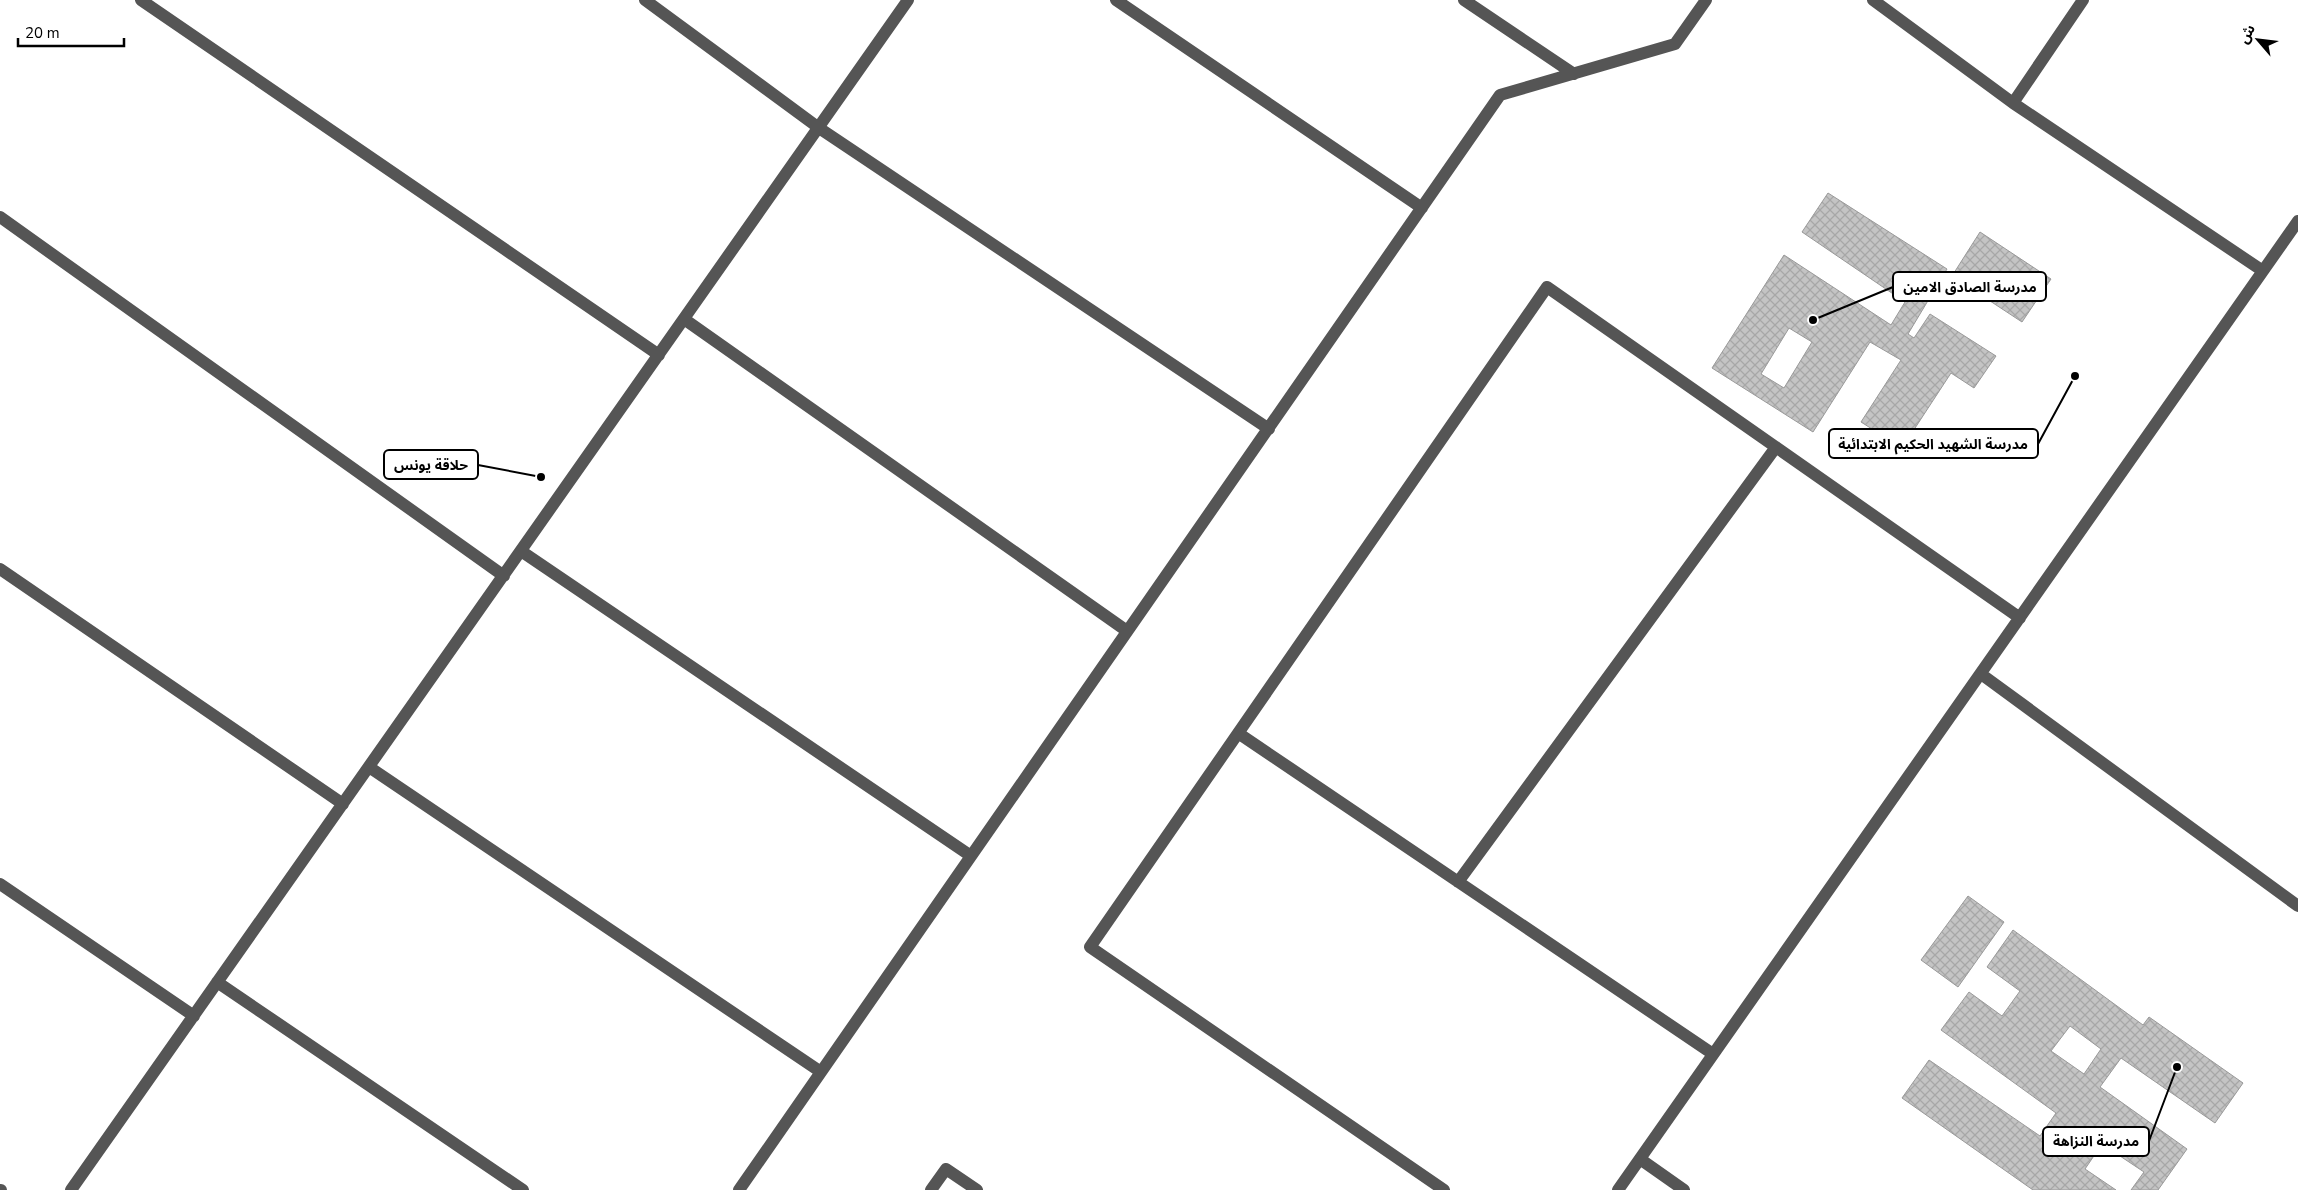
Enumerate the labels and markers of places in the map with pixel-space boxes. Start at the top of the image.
callout: مدرسة الصادق الامين [1893,272,2046,301]
callout: مدرسة الشهيد الحكيم الابتدائية [1829,429,2038,458]
callout: حلاقة يونس [384,450,478,479]
callout: مدرسة النزاهة [2043,1127,2149,1156]

